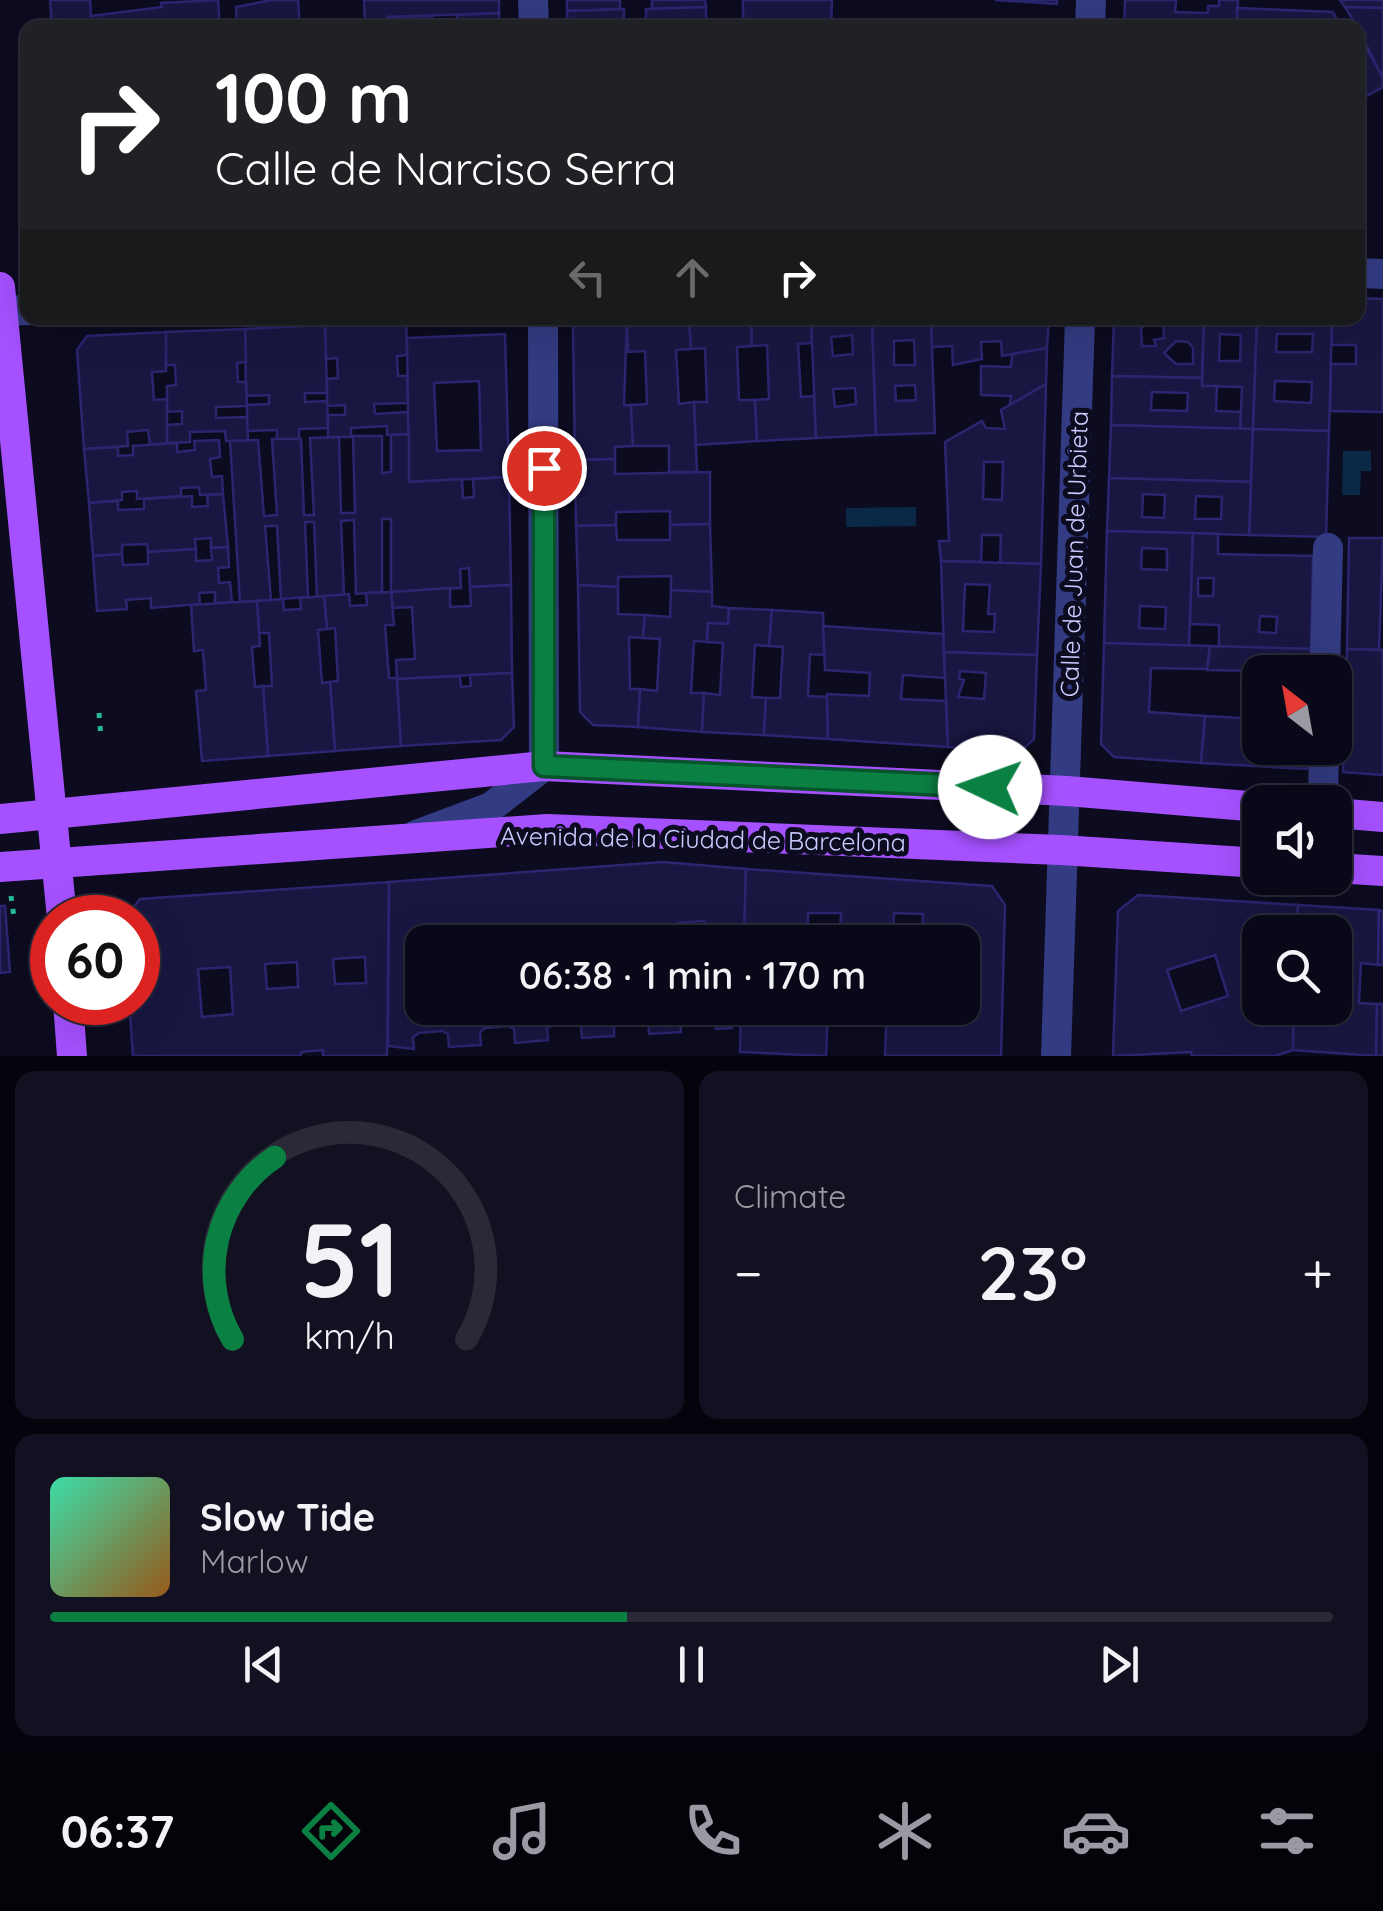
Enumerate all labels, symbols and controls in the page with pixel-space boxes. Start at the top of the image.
text: 100 m [215,53,412,141]
icon: right [50,60,180,190]
text: Calle de Narciso Serra [215,140,677,196]
icon: left [560,250,615,305]
icon: ahead [665,250,720,305]
icon: right [770,250,825,305]
street label: Calle de Juan de Urbieta [1053,410,1094,698]
pin [502,426,587,511]
icon: arrive [517,441,572,496]
north arrow [1242,655,1352,765]
map controls [1242,655,1352,1025]
position arrow [938,735,1042,839]
button: sound [1242,785,1352,895]
street label: Avenida de la Ciudad de Barcelona [500,819,906,858]
speed limit sign: 60 [30,895,160,1025]
button: search [1242,915,1352,1025]
text: 06:38 · 1 min · 170 m [519,951,866,999]
text: Climate [734,1176,846,1216]
text: 51 [299,1193,400,1323]
text: 23° [977,1225,1087,1319]
text: − [734,1238,763,1307]
text: + [1302,1238,1333,1307]
text: km/h [304,1313,395,1358]
text: Slow Tide [200,1493,375,1541]
text: Marlow [200,1541,309,1581]
icon: previous [236,1637,291,1692]
icon: pause [664,1637,719,1692]
icon: next [1092,1637,1147,1692]
icon: directions [296,1796,366,1866]
icon: music [487,1796,557,1866]
icon: phone [678,1796,748,1866]
icon: climate [870,1796,940,1866]
icon: car [1061,1796,1131,1866]
icon: filters [1252,1796,1322,1866]
text: 06:37 [61,1803,174,1859]

